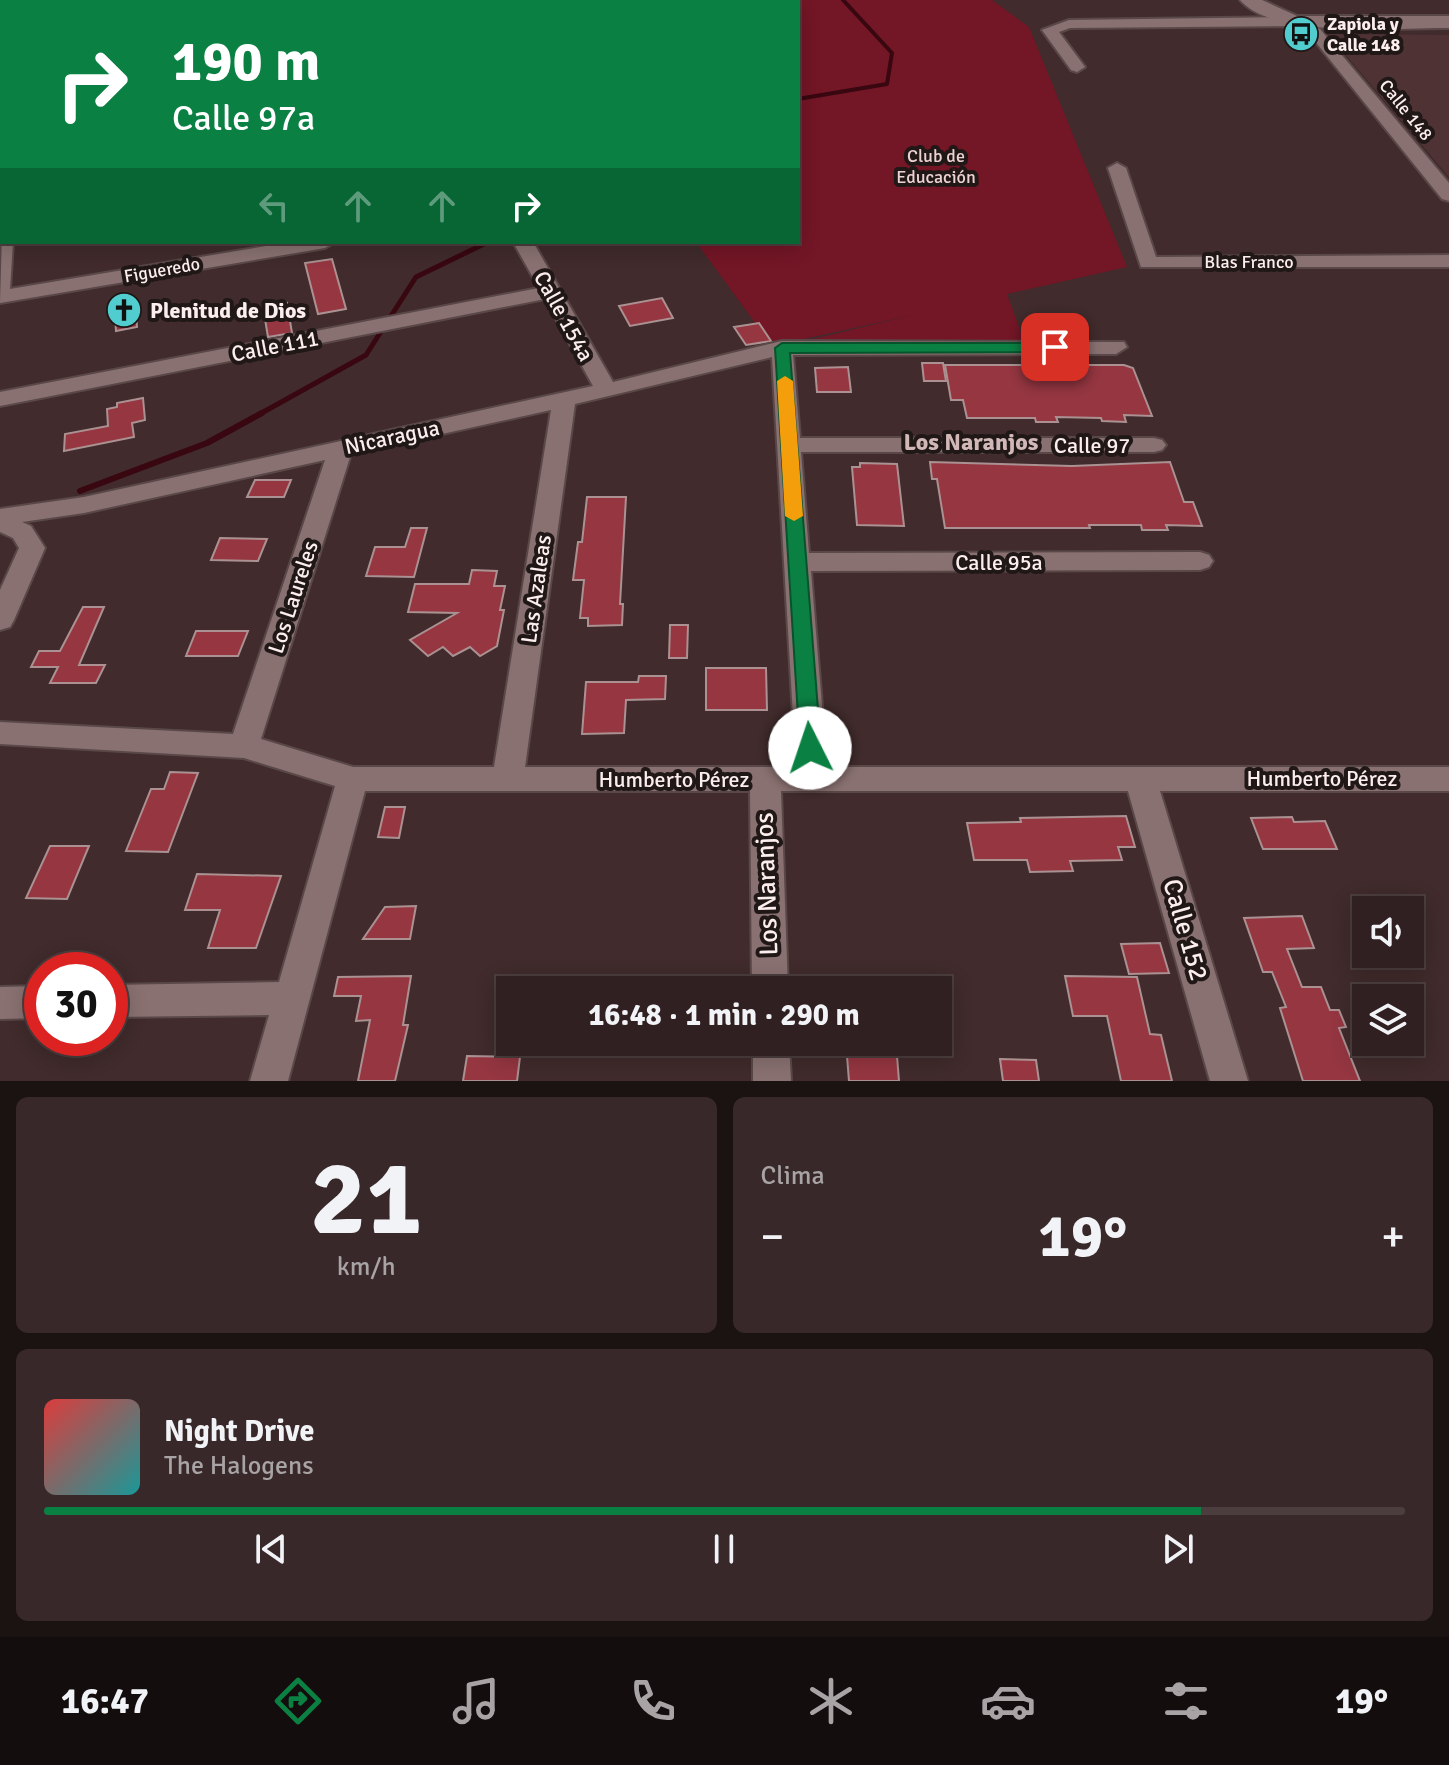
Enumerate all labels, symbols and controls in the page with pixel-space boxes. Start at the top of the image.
place label: Zapiola y Calle 148 [1327,13,1400,56]
bus stop icon: Zapiola y Calle 148 [1282,15,1320,53]
text: 190 m [172,27,320,96]
icon: right [40,32,144,136]
street label: Calle 148 [1375,75,1437,145]
text: Calle 97a [172,96,315,141]
park label: Club de Educación [896,145,976,188]
icon: left [252,184,296,228]
icon: ahead [336,184,380,228]
icon: ahead [420,184,464,228]
icon: right [504,184,548,228]
street label: Blas Franco [1204,251,1294,273]
street label: Figueredo [122,253,202,287]
street label: Calle 154a [528,266,600,366]
church icon: Plenitud de Dios [105,291,143,329]
place label: Plenitud de Dios [150,297,306,324]
pin [1021,313,1089,381]
street label: Calle 111 [229,324,321,368]
icon: arrive [1033,325,1077,369]
street label: Nicaragua [342,414,442,460]
district label: Los Naranjos [904,427,1039,457]
street label: Calle 97 [1054,432,1130,459]
street label: Las Azaleas [515,533,557,645]
street label: Los Laureles [262,537,324,657]
street label: Calle 95a [955,549,1043,576]
position arrow [768,706,852,790]
street label: Humberto Pérez [1247,765,1398,792]
street label: Humberto Pérez [599,766,750,793]
street label: Los Naranjos [749,812,785,956]
street label: Calle 152 [1155,875,1215,985]
map controls [1352,896,1424,1056]
button: sound [1352,896,1424,968]
speed limit sign: 30 [24,952,128,1056]
button: layers [1352,984,1424,1056]
text: 16:48 · 1 min · 290 m [588,997,860,1034]
text: 21 [310,1135,422,1263]
text: Clima [761,1160,825,1192]
text: 19° [1038,1200,1127,1274]
text: − [761,1210,784,1264]
text: + [1381,1210,1405,1264]
text: km/h [337,1251,396,1283]
text: Night Drive [164,1413,314,1450]
text: The Halogens [164,1450,314,1482]
icon: previous [249,1527,293,1571]
icon: pause [702,1527,746,1571]
icon: next [1156,1527,1200,1571]
icon: directions [270,1673,326,1729]
icon: music [448,1673,504,1729]
icon: phone [625,1673,681,1729]
icon: climate [803,1673,859,1729]
icon: car [980,1673,1036,1729]
icon: filters [1158,1673,1214,1729]
text: 16:47 [61,1679,149,1724]
text: 19° [1335,1679,1388,1724]

